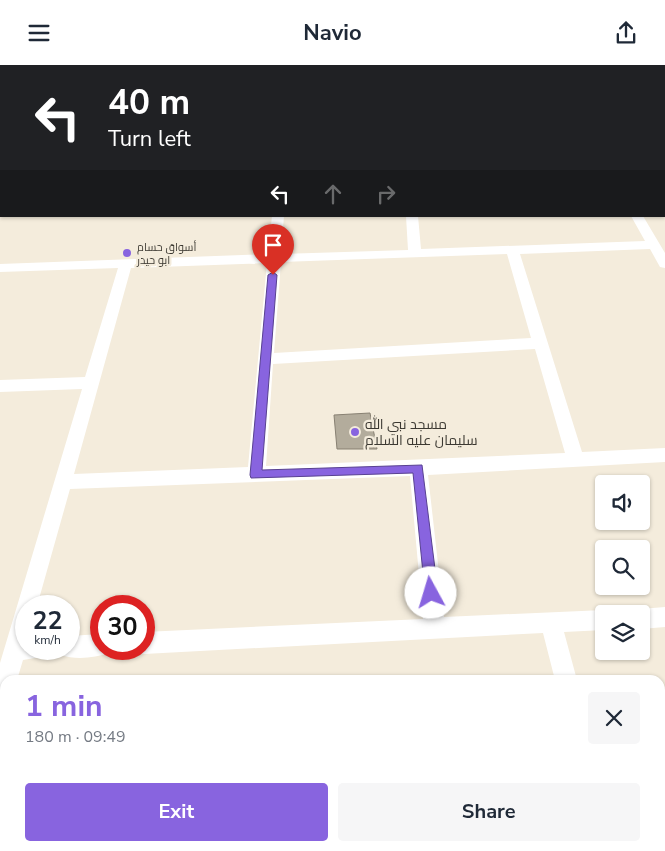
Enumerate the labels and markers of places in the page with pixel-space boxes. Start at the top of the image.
pin [252,224,294,275]
place label: أسواق حسام ابو حيدر [136,240,196,268]
marker: أسواق حسام ابو حيدر [121,247,133,259]
place label: مسجد نبي الله سليمان عليه السلام [365,415,478,450]
marker: مسجد نبي الله سليمان عليه السلام [349,426,361,438]

